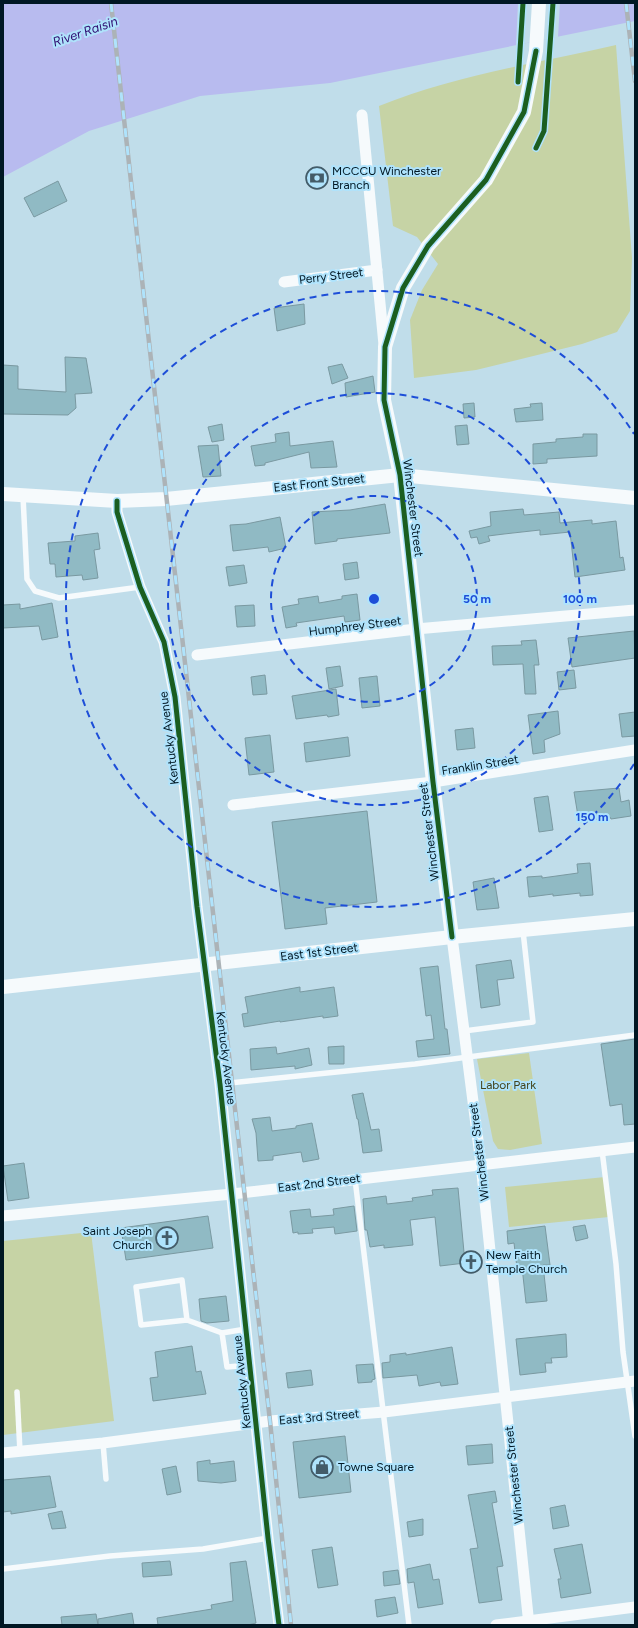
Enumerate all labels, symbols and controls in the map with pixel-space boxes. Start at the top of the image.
water label: River Raisin [51,13,120,50]
place label: MCCCU Winchester Branch [332,164,441,192]
bank icon: MCCCU Winchester Branch [304,165,330,191]
street label: Perry Street [298,265,364,287]
street label: Winchester Street [400,459,426,558]
street label: East Front Street [273,471,366,495]
centre of rings [367,592,381,606]
text: 50 m [463,592,491,606]
text: 100 m [563,592,597,606]
street label: Humphrey Street [308,613,402,639]
street label: Kentucky Avenue [156,690,182,785]
street label: Franklin Street [440,752,520,778]
street label: Winchester Street [416,782,442,881]
text: 150 m [575,810,609,824]
street label: East 1st Street [279,940,359,964]
street label: Kentucky Avenue [213,1011,239,1106]
park label: Labor Park [480,1078,536,1092]
street label: Winchester Street [466,1102,492,1201]
street label: East 2nd Street [277,1171,362,1195]
place label: Saint Joseph Church [82,1224,152,1252]
church icon: Saint Joseph Church [154,1225,180,1251]
place label: New Faith Temple Church [486,1248,567,1276]
church icon: New Faith Temple Church [458,1249,484,1275]
street label: Kentucky Avenue [230,1334,254,1429]
street label: East 3rd Street [278,1406,360,1427]
street label: Winchester Street [502,1425,526,1524]
shop icon: Towne Square [309,1454,335,1480]
place label: Towne Square [338,1460,414,1474]

